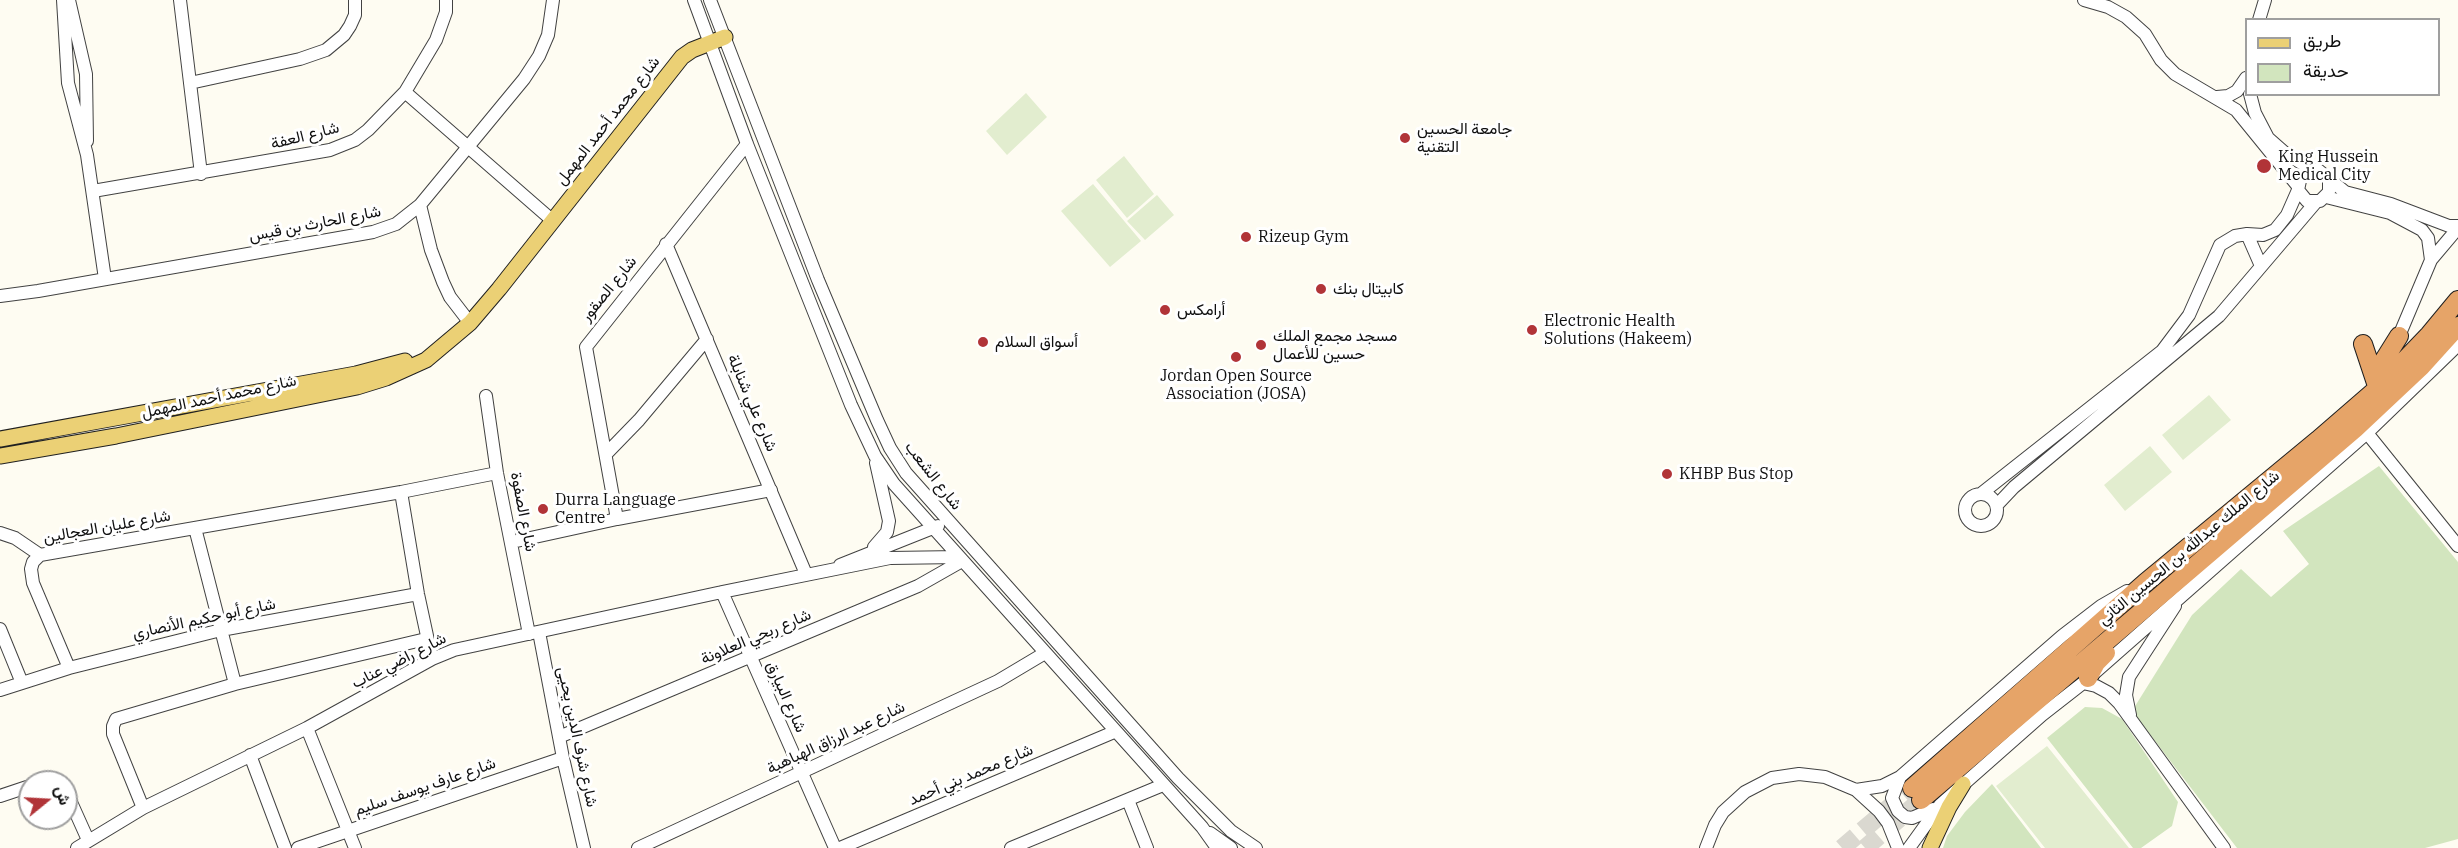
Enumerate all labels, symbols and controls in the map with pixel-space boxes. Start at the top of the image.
legend [2245,18,2440,96]
text: طريق [2303,29,2341,52]
street label: شارع محمد أحمد المهمل [552,53,664,189]
text: حديقة [2303,59,2349,82]
street label: شارع العفة [269,118,341,154]
place label: جامعة الحسين التقنية [1417,119,1512,157]
marker: جامعة الحسين التقنية [1398,131,1412,145]
place label: King Hussein Medical City [2278,147,2379,185]
marker: King Hussein Medical City [2255,157,2273,175]
street label: شارع الحارث بن قيس [247,202,383,246]
place label: Rizeup Gym [1258,227,1349,247]
marker: Rizeup Gym [1239,230,1253,244]
street label: شارع الصقور [577,252,641,326]
place label: كابيتال بنك [1333,279,1404,299]
marker: كابيتال بنك [1314,282,1328,296]
place label: أرامكس [1177,300,1225,320]
marker: أرامكس [1158,303,1172,317]
place label: Electronic Health Solutions (Hakeem) [1544,311,1692,349]
marker: Electronic Health Solutions (Hakeem) [1525,323,1539,337]
place label: مسجد مجمع الملك حسين للأعمال [1273,326,1397,364]
place label: أسواق السلام [995,332,1078,352]
marker: أسواق السلام [976,335,990,349]
marker: مسجد مجمع الملك حسين للأعمال [1254,338,1268,352]
marker: Jordan Open Source Association (JOSA) [1229,350,1243,364]
street label: شارع علي شنابلة [723,352,781,454]
place label: Jordan Open Source Association (JOSA) [1160,366,1312,404]
street label: شارع محمد أحمد المهمل [140,371,298,423]
street label: شارع الشعب [900,438,966,514]
place label: KHBP Bus Stop [1679,464,1793,484]
street label: شارع الملك عبدالله بن الحسين الثاني [2094,466,2284,630]
marker: KHBP Bus Stop [1660,467,1674,481]
street label: شارع الصفوة [506,471,540,553]
place label: Durra Language Centre [555,490,676,528]
marker: Durra Language Centre [536,502,550,516]
street label: شارع عليان العجالين [42,506,172,548]
street label: شارع أبو حكيم الأنصاري [131,594,277,644]
street label: شارع ربحي العلاونة [698,605,814,669]
street label: شارع راضي عناب [349,629,449,693]
street label: شارع البيارق [762,658,810,736]
street label: شارع شرف الدين يحيى [553,665,601,809]
street label: شارع عبد الرزاق الهباهبة [764,698,908,778]
street label: شارع محمد بني أحمد [906,740,1036,810]
street label: شارع عارف يوسف سليم [352,754,498,820]
north arrow [18,770,78,830]
text: ش [51,783,76,807]

